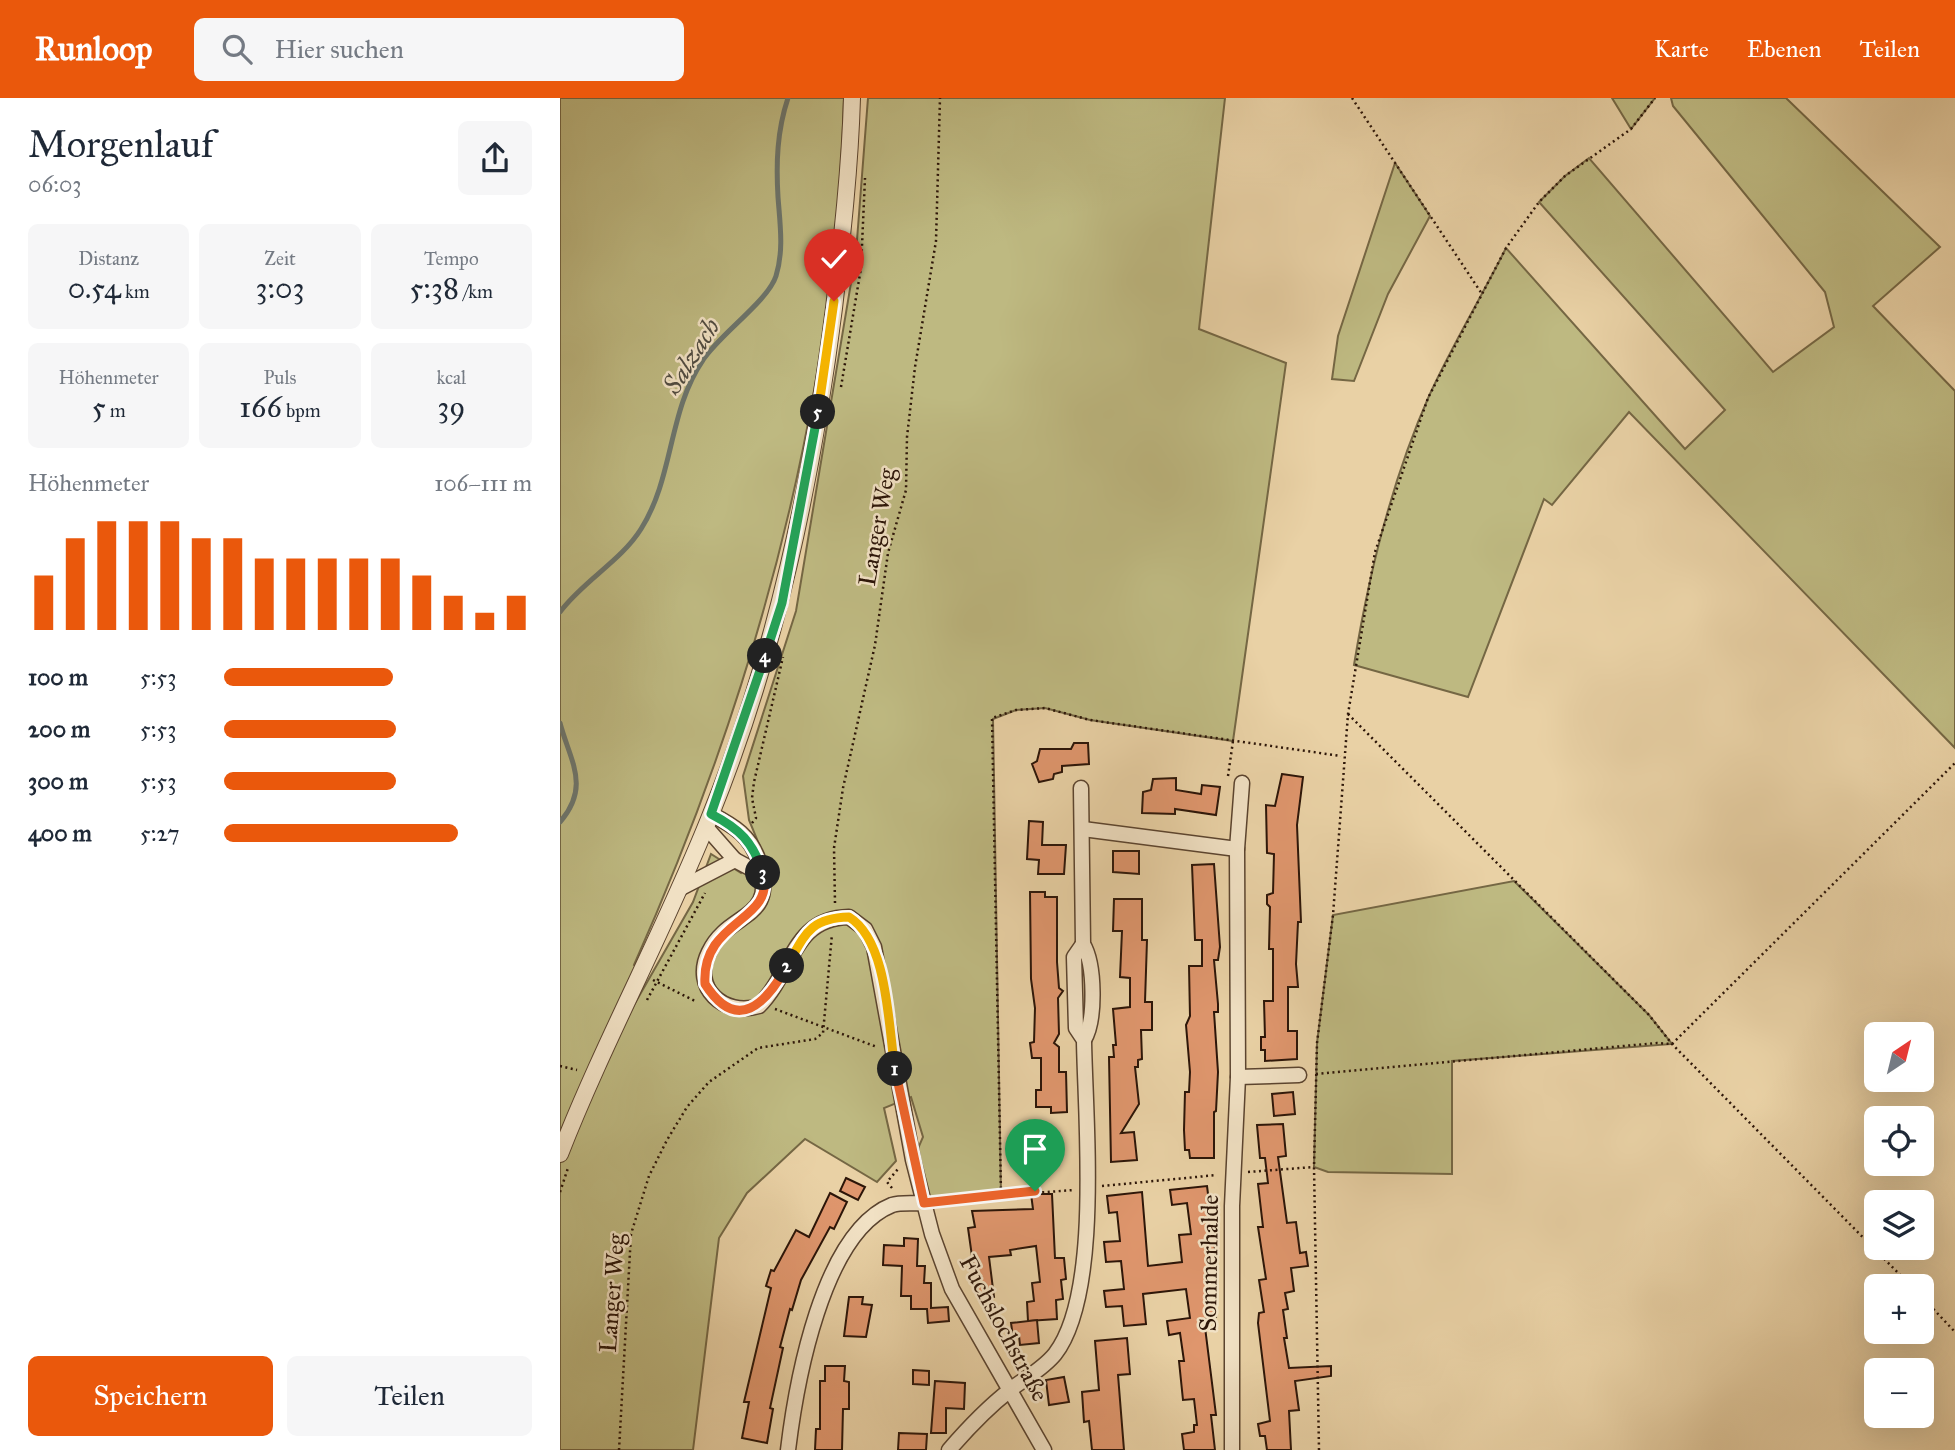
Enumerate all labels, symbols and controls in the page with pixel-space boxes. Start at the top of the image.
search box [194,18,684,81]
text: Runloop [35,29,152,69]
icon: search [218,30,256,68]
text: Hier suchen [274,33,404,65]
text: Karte [1654,34,1709,64]
text: Ebenen [1747,34,1822,64]
text: Teilen [1860,34,1920,64]
text: Morgenlauf [28,121,214,167]
button: share [458,121,532,195]
text: 06:03 [28,170,82,198]
pin [804,229,864,301]
icon: check [815,240,853,278]
text: Distanz [78,247,139,270]
text: Zeit [264,247,296,270]
text: Tempo [424,247,479,270]
text: 0.54 [68,270,121,306]
text: 3:03 [255,270,305,306]
text: 5:38 [410,270,459,306]
text: km [121,280,150,303]
text: /km [459,280,493,303]
water label: Salzach [655,312,727,401]
text: Höhenmeter [59,366,159,389]
text: Puls [263,366,297,389]
text: kcal [436,366,466,389]
text: 5 [92,389,106,425]
text: 166 [239,389,282,425]
text: 39 [437,389,465,425]
pin: 5 [800,394,836,430]
text: m [106,399,126,422]
text: bpm [282,399,321,422]
text: 5 [813,400,822,423]
street label: Langer Weg [852,465,902,588]
text: Höhenmeter [28,469,149,497]
text: 106–111 m [434,469,532,497]
pin: 4 [748,638,782,674]
text: 4 [759,644,770,667]
text: 100 m [28,663,88,691]
text: 5:53 [140,663,176,691]
text: 200 m [28,715,90,743]
text: 5:53 [140,715,176,743]
text: 300 m [28,767,88,795]
text: 5:53 [140,767,176,795]
text: 400 m [28,819,92,847]
text: 5:27 [140,819,180,847]
pin: 3 [746,856,780,890]
text: 3 [759,861,766,884]
pin: 2 [770,948,804,984]
text: 2 [782,954,791,977]
north arrow [1864,1022,1934,1092]
map controls [1864,1022,1934,1428]
pin: 1 [878,1052,912,1086]
text: 1 [891,1057,898,1080]
button: locate [1864,1106,1934,1176]
pin [1005,1119,1065,1191]
icon: arrive [1016,1130,1054,1168]
button: layers [1864,1190,1934,1260]
street label: Sommerhalde [1193,1194,1225,1332]
street label: Langer Weg [593,1232,631,1354]
street label: Fuchslochstraße [953,1250,1055,1406]
button: + [1864,1274,1934,1344]
button: Speichern [28,1356,273,1436]
button: Teilen [287,1356,532,1436]
button: − [1864,1358,1934,1428]

